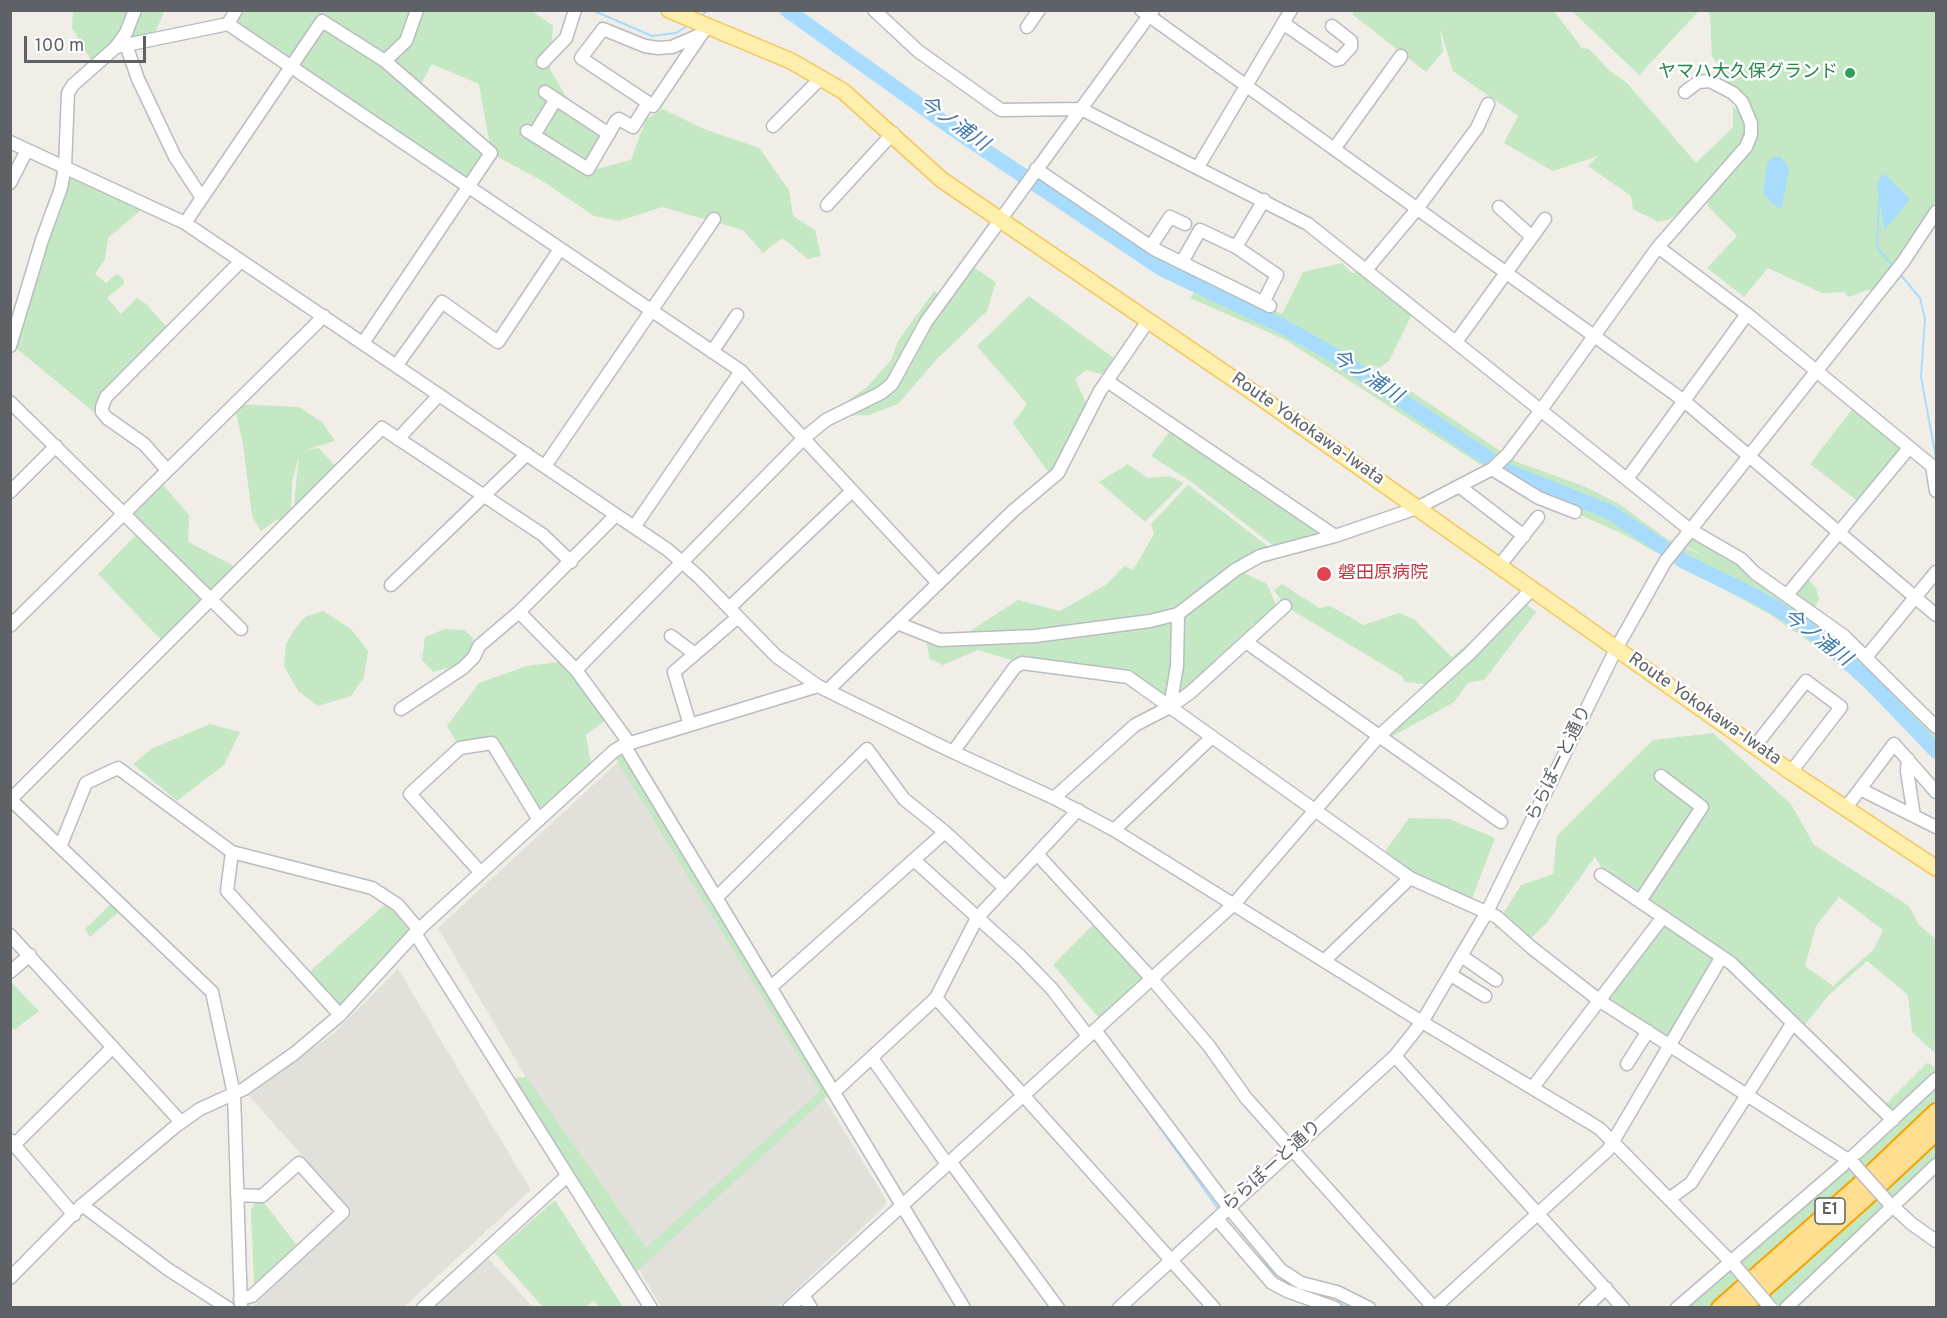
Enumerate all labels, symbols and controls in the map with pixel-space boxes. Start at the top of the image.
scale bar [27,24,148,62]
text: 100 m [35,35,84,58]
place label: ヤマハ大久保グランド [1658,62,1838,84]
marker: ヤマハ大久保グランド [1843,66,1857,80]
water label: 今ノ浦川 [913,92,993,158]
water label: 今ノ浦川 [1326,346,1406,410]
street label: Route Yokokawa-Iwata [1226,369,1388,491]
place label: 磐田原病院 [1338,563,1428,585]
marker: 磐田原病院 [1315,565,1333,583]
water label: 今ノ浦川 [1777,605,1855,673]
street label: Route Yokokawa-Iwata [1623,649,1785,771]
street label: ららぽーと通り [1523,703,1597,825]
street label: ららぽーと通り [1219,1117,1327,1217]
road number: E1 [1815,1198,1845,1224]

